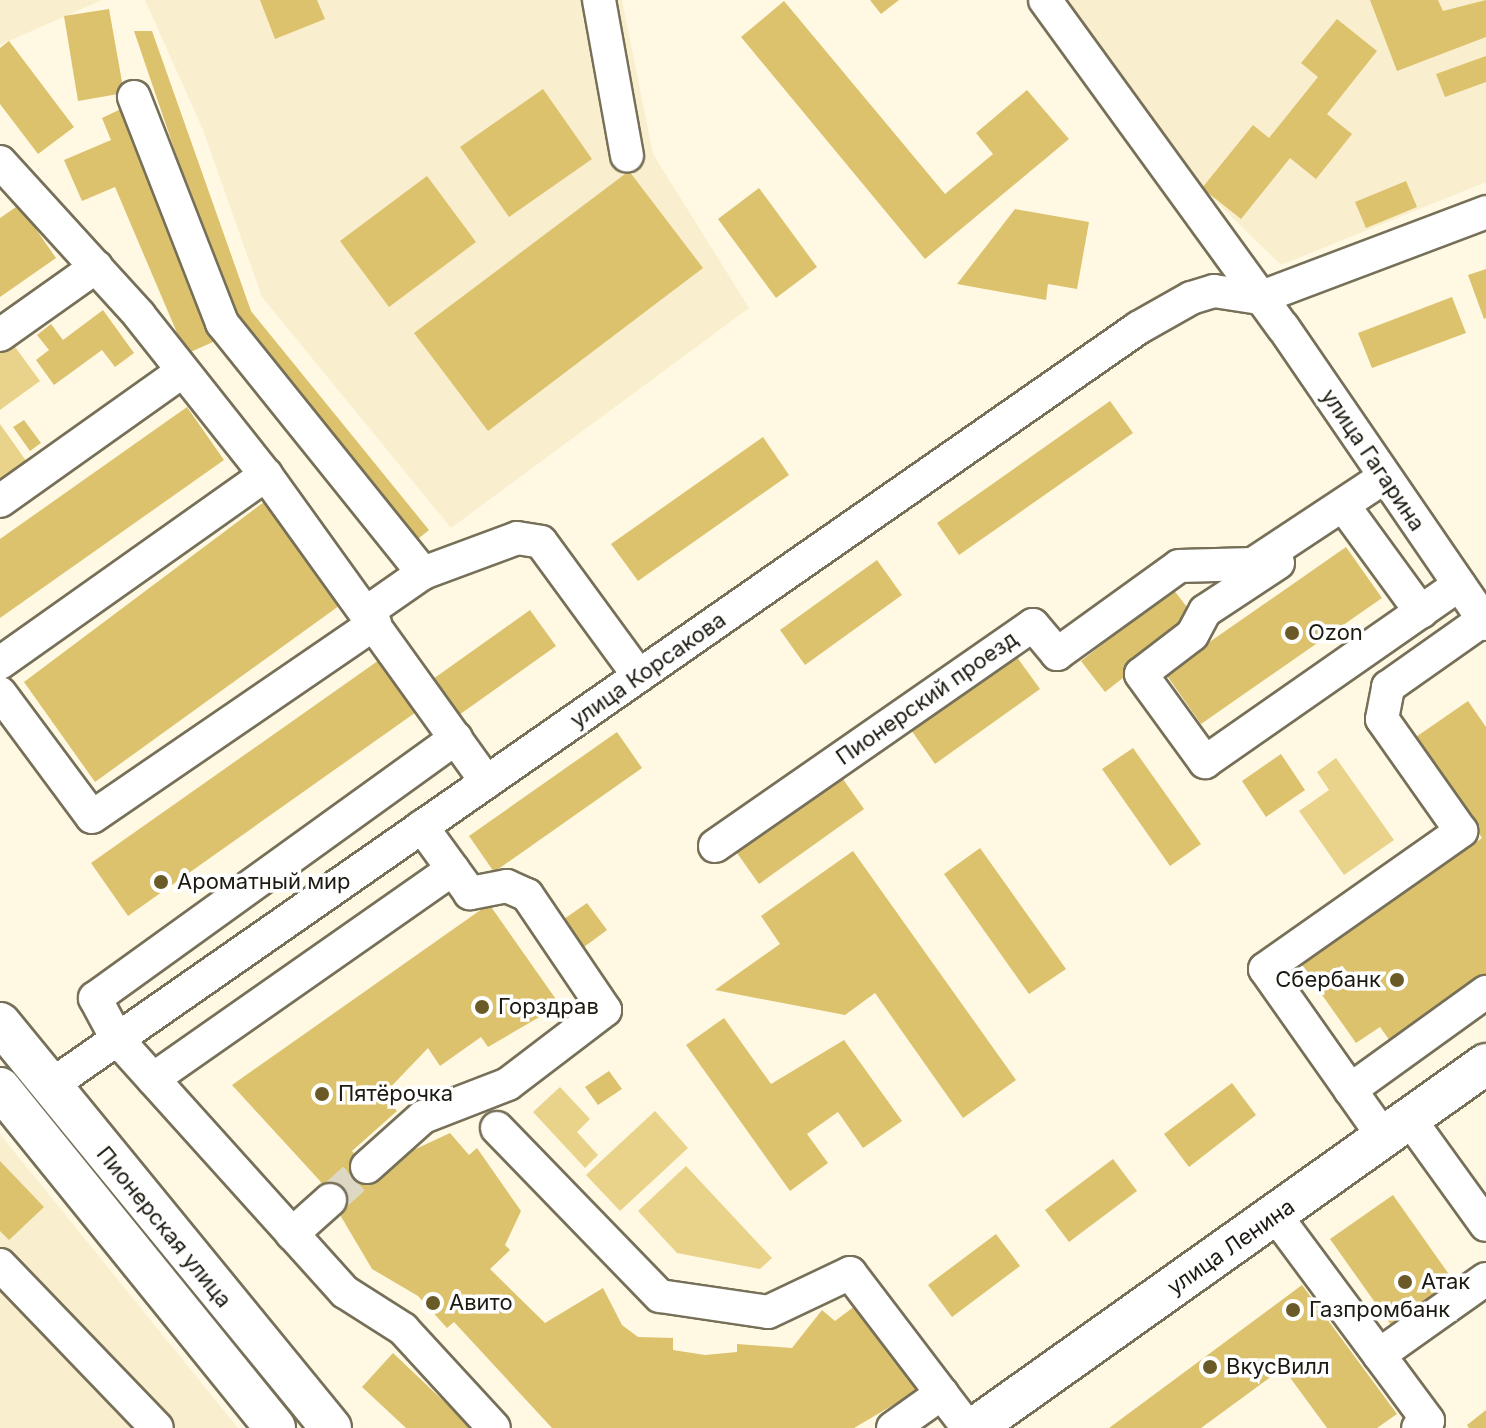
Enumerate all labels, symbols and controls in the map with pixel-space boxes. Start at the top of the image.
street label: улица Гагарина [1316,384,1430,536]
street label: улица Корсакова [565,606,731,734]
place label: Ozon [1308,620,1363,646]
marker: Ozon [1283,624,1301,642]
street label: Пионерский проезд [831,625,1023,771]
place label: Ароматный мир [177,869,351,895]
marker: Ароматный мир [152,873,170,891]
place label: Сбербанк [1275,967,1381,993]
marker: Сбербанк [1388,971,1406,989]
place label: Горздрав [498,994,599,1020]
marker: Горздрав [473,998,491,1016]
place label: Пятёрочка [338,1081,453,1107]
marker: Пятёрочка [313,1085,331,1103]
street label: Пионерская улица [91,1141,237,1313]
street label: улица Ленина [1162,1193,1300,1301]
place label: Атак [1421,1269,1470,1295]
marker: Атак [1396,1273,1414,1291]
place label: Авито [449,1290,513,1316]
marker: Авито [424,1294,442,1312]
place label: Газпромбанк [1309,1297,1450,1323]
marker: Газпромбанк [1284,1301,1302,1319]
place label: ВкусВилл [1226,1354,1330,1380]
marker: ВкусВилл [1201,1358,1219,1376]

